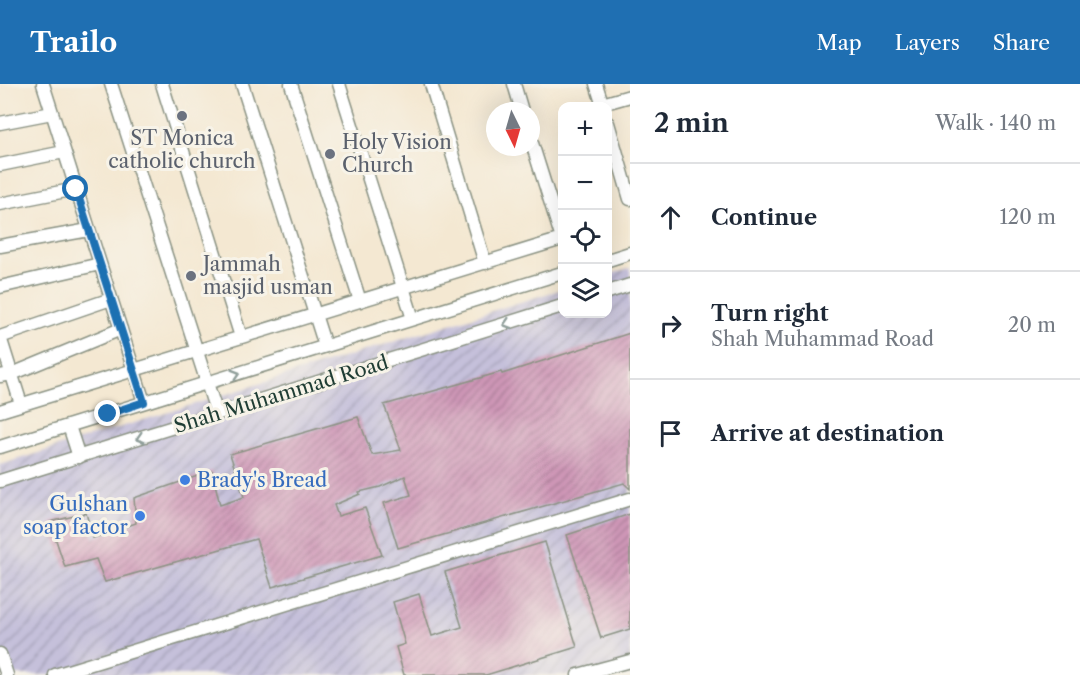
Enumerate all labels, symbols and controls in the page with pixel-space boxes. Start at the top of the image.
text: Trailo [30,25,117,59]
text: Map [817,30,862,55]
text: Layers [895,30,960,55]
text: Share [993,30,1050,55]
north arrow [486,102,540,156]
map controls [558,102,612,318]
button: + [558,102,612,156]
text: 2 min [654,107,729,139]
marker: ST Monica catholic church [175,109,189,123]
text: Walk · 140 m [935,111,1056,135]
place label: ST Monica catholic church [108,126,256,173]
place label: Holy Vision Church [342,130,452,177]
marker: Holy Vision Church [323,147,337,161]
button: − [558,156,612,210]
route start [62,175,88,201]
icon: ahead [654,201,687,234]
text: Continue [711,204,817,231]
text: 120 m [999,205,1056,229]
button: locate [558,210,612,264]
place label: Jammah masjid usman [200,252,333,299]
button: layers [558,264,612,318]
marker: Jammah masjid usman [184,269,198,283]
text: Turn right [711,300,829,327]
icon: right [654,309,687,342]
text: 20 m [1008,313,1056,337]
one-way arrow [502,316,513,329]
text: Shah Muhammad Road [711,327,934,351]
street label: Shah Muhammad Road [171,350,391,438]
one-way arrow [230,369,241,381]
route end [94,400,120,426]
icon: arrive [654,417,687,450]
text: Arrive at destination [711,420,944,447]
one-way arrow [135,431,146,443]
place label: Brady's Bread [197,468,327,492]
marker: Brady's Bread [178,473,192,487]
place label: Gulshan soap factor [23,492,129,539]
marker: Gulshan soap factor [133,509,147,523]

